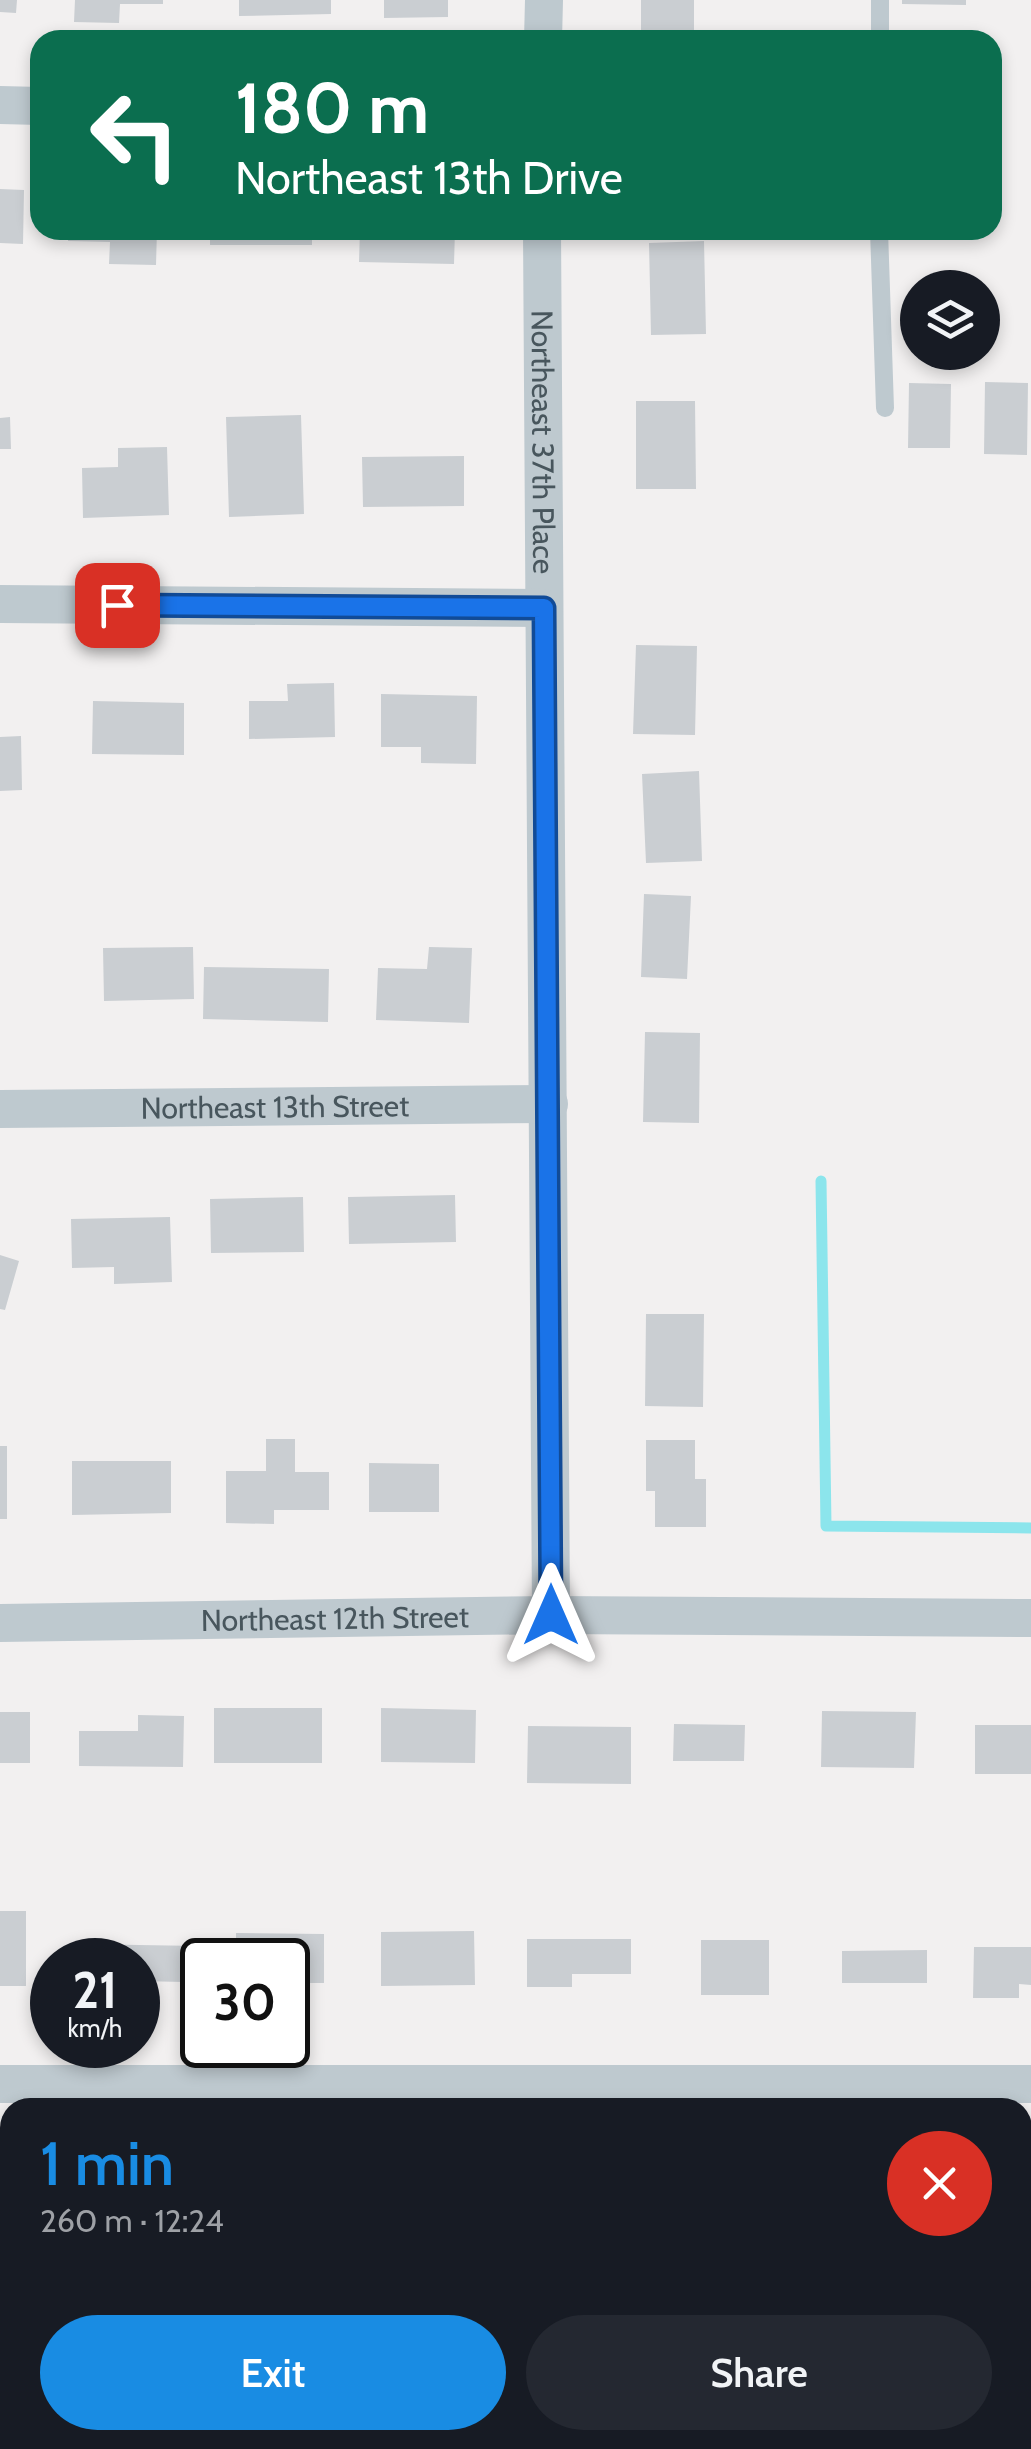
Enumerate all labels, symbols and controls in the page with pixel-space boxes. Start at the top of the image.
text: 180 m [235,65,429,151]
icon: left [70,70,200,200]
text: Northeast 13th Drive [235,151,623,205]
map controls [900,270,1000,370]
button: layers [900,270,1000,370]
street label: Northeast 37th Place [524,310,563,574]
pin [75,563,160,648]
icon: arrive [90,578,145,633]
street label: Northeast 13th Street [141,1087,409,1126]
position arrow [499,1563,603,1667]
street label: Northeast 12th Street [201,1598,469,1639]
speed limit sign: 30 [180,1938,310,2068]
text: 21 [73,1960,117,2021]
text: km/h [68,2013,122,2043]
text: 1 min [40,2127,174,2200]
button: close [887,2131,992,2236]
text: 260 m · 12:24 [40,2201,224,2240]
button: Exit [40,2315,506,2430]
button: Share [526,2315,992,2430]

